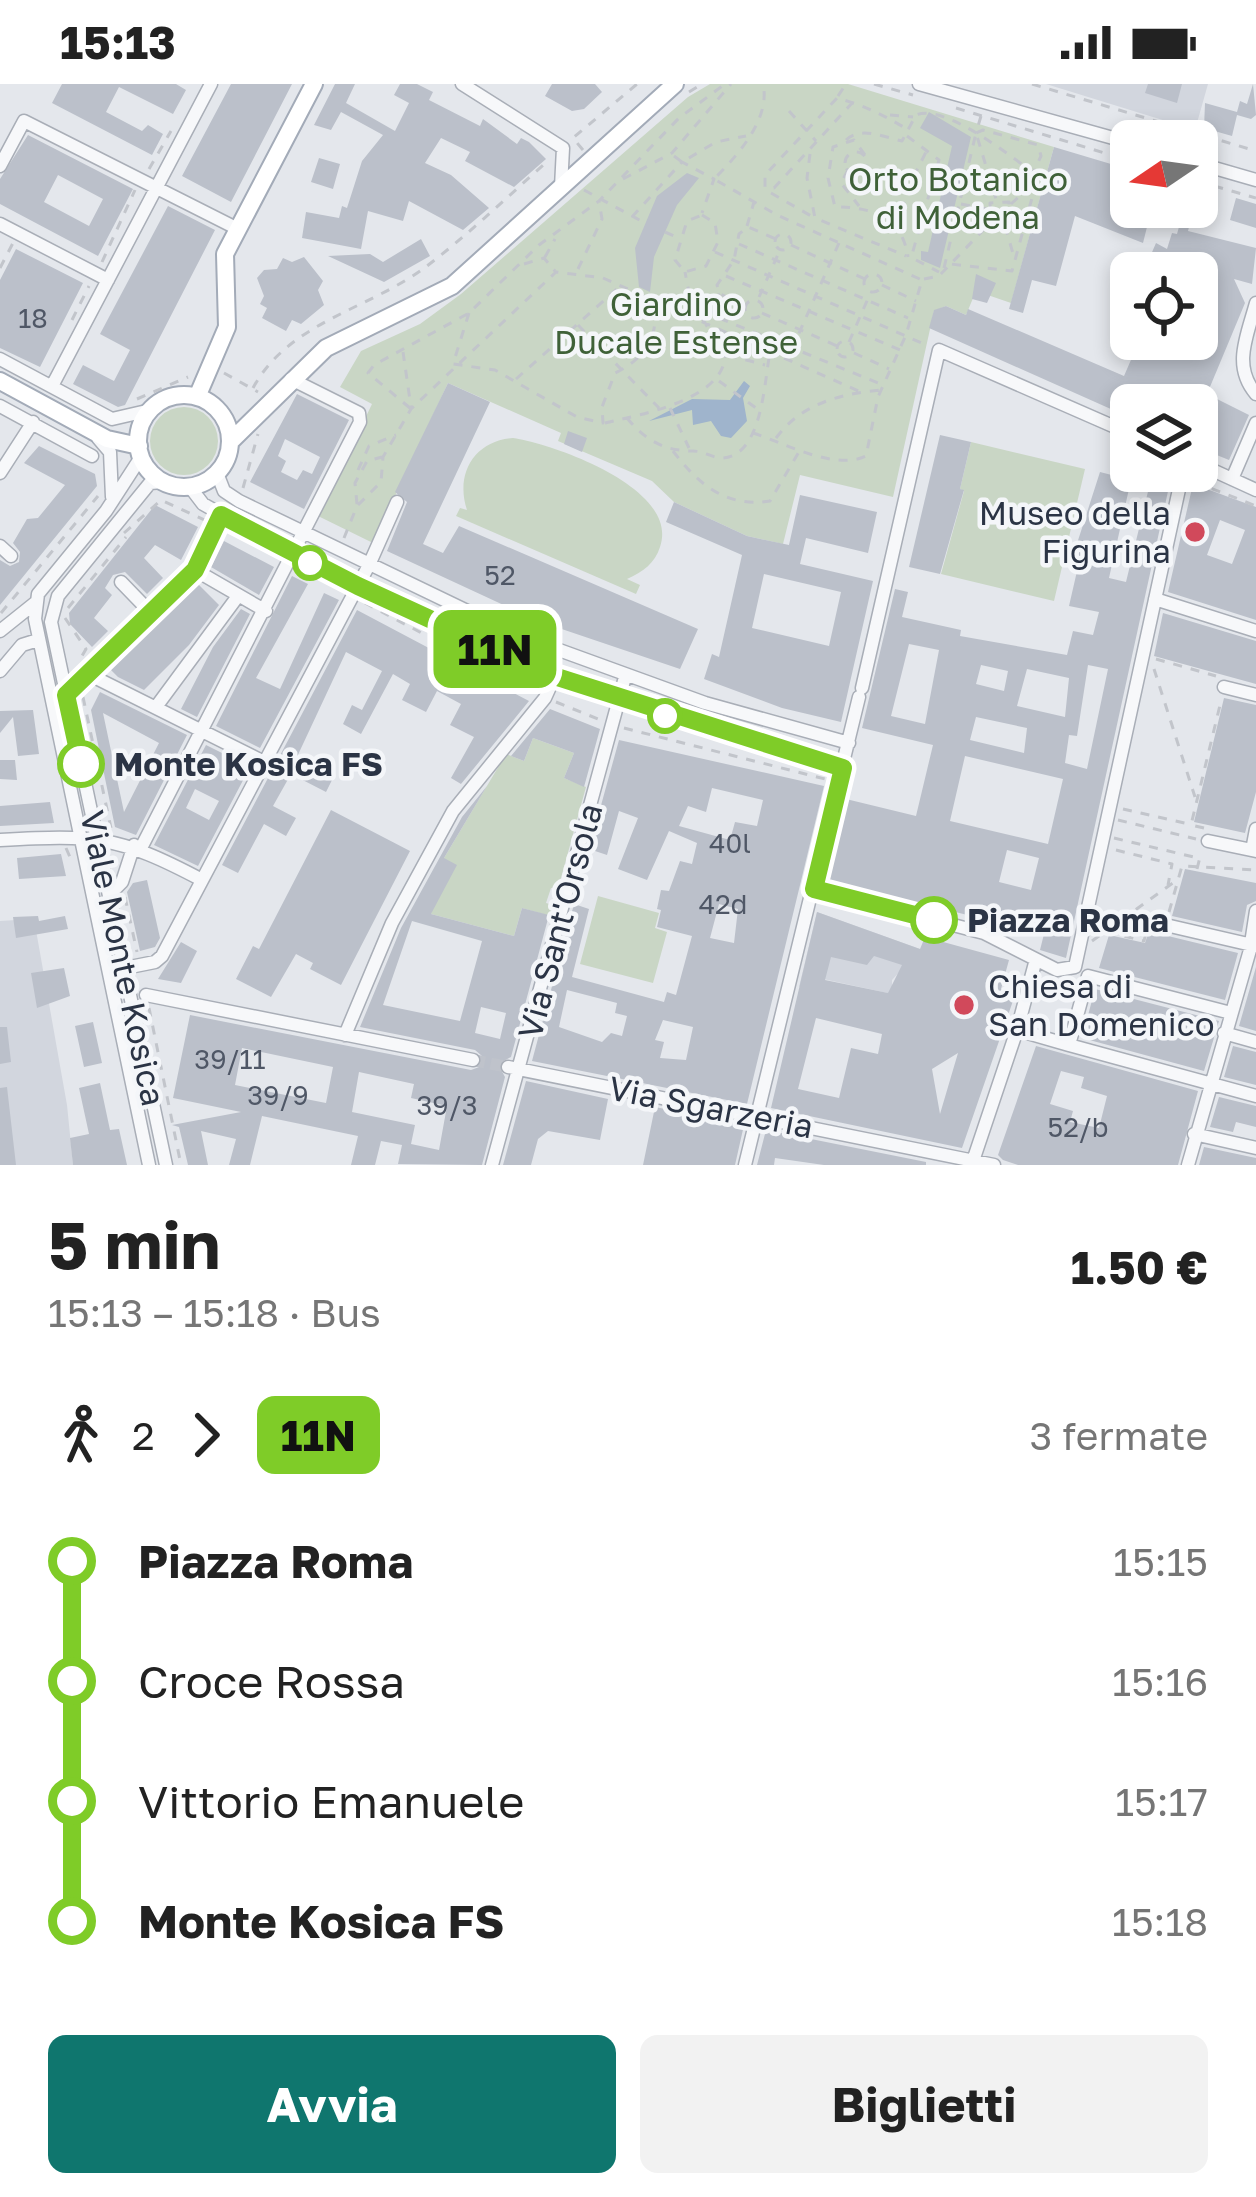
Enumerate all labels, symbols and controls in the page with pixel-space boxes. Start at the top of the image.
text: 15:13 [60,15,176,69]
north arrow [1110,120,1218,228]
map controls [1110,120,1218,492]
park label: Orto Botanico di Modena [848,159,1068,236]
button: locate [1110,252,1218,360]
park label: Giardino Ducale Estense [554,284,798,361]
house number: 18 [18,302,48,334]
button: layers [1110,384,1218,492]
place label: Museo della Figurina [979,493,1171,570]
marker: Museo della Figurina [1182,519,1208,545]
unlabelled marker [294,547,326,579]
house number: 52 [484,559,516,591]
line badge: 11N [426,610,564,688]
text: 11N [457,624,533,674]
unlabelled marker [649,700,681,732]
marker: Monte Kosica FS [59,742,103,786]
place label: Monte Kosica FS [114,744,383,783]
street label: Via Sant'Orsola [509,799,610,1043]
street label: Viale Monte Kosica [73,807,174,1109]
house number: 40l [709,827,751,859]
house number: 42d [699,888,747,920]
marker: Piazza Roma [912,898,956,942]
place label: Piazza Roma [967,900,1169,939]
place label: Chiesa di San Domenico [988,966,1214,1043]
marker: Chiesa di San Domenico [951,992,977,1018]
house number: 39/11 [194,1043,266,1075]
street label: Via Sgarzeria [606,1068,817,1145]
house number: 39/9 [247,1079,309,1111]
house number: 39/3 [417,1089,477,1121]
house number: 52/b [1048,1111,1108,1143]
text: 5 min [48,1204,221,1284]
text: 1.50 € [1071,1240,1208,1294]
text: 15:13 – 15:18 · Bus [48,1289,381,1336]
icon: walk [48,1402,114,1468]
icon: forward [173,1402,239,1468]
text: 11N [281,1410,356,1460]
text: 2 [132,1412,155,1459]
text: 3 fermate [1029,1412,1208,1459]
text: Piazza Roma [138,1534,413,1588]
text: 15:15 [1113,1538,1208,1585]
text: Croce Rossa [138,1654,405,1708]
text: 15:16 [1112,1658,1208,1705]
text: Vittorio Emanuele [138,1774,524,1828]
text: 15:17 [1115,1778,1208,1825]
text: Monte Kosica FS [138,1894,505,1948]
text: 15:18 [1112,1898,1208,1945]
button: Avvia [48,2035,616,2173]
button: Biglietti [640,2035,1208,2173]

